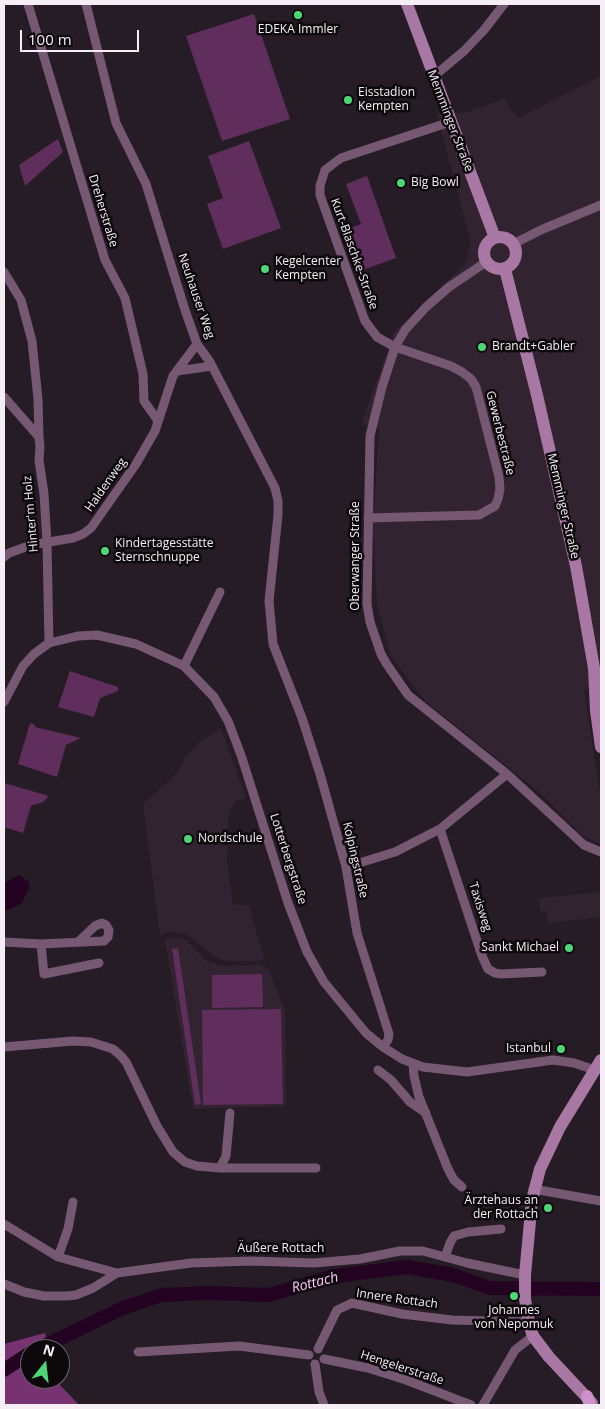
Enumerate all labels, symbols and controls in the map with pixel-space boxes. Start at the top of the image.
marker: EDEKA Immler [292,9,304,21]
scale bar [22,20,141,52]
place label: EDEKA Immler [258,23,338,37]
text: 100 m [28,29,72,49]
street label: Memminger Straße [424,68,476,174]
place label: Eisstadion Kempten [358,86,415,114]
marker: Eisstadion Kempten [342,94,354,106]
street label: Dreherstraße [85,173,121,249]
place label: Big Bowl [411,176,459,190]
marker: Big Bowl [395,177,407,189]
street label: Kurt-Blaschke-Straße [327,196,381,312]
street label: Neuhauser Weg [175,251,217,341]
place label: Kegelcenter Kempten [275,255,341,283]
marker: Kegelcenter Kempten [259,263,271,275]
place label: Brandt+Gabler [492,340,575,354]
marker: Brandt+Gabler [476,341,488,353]
street label: Gewerbestraße [483,389,517,477]
street label: Memminger Straße [544,452,582,560]
street label: Haldenweg [82,455,130,515]
street label: Hinter'm Holz [20,475,42,553]
street label: Oberwanger Straße [349,501,363,611]
place label: Kindertagesstätte Sternschnuppe [115,537,214,565]
marker: Kindertagesstätte Sternschnuppe [99,545,111,557]
street label: Lotterbergstraße [266,812,310,906]
street label: Kolpingstraße [339,821,371,899]
place label: Nordschule [198,832,262,846]
marker: Nordschule [182,833,194,845]
street label: Taxisweg [465,881,495,933]
place label: Sankt Michael [481,941,559,955]
marker: Sankt Michael [563,942,575,954]
place label: Istanbul [506,1042,551,1056]
marker: Istanbul [555,1043,567,1055]
place label: Ärztehaus an der Rottach [465,1194,538,1222]
marker: Ärztehaus an der Rottach [542,1202,554,1214]
street label: Äußere Rottach [238,1242,324,1256]
water label: Rottach [290,1269,340,1297]
street label: Innere Rottach [355,1286,439,1312]
marker: Johannes von Nepomuk [508,1290,520,1302]
place label: Johannes von Nepomuk [475,1304,553,1332]
north arrow [20,1339,70,1389]
text: N [41,1339,57,1361]
street label: Hengelerstraße [359,1348,445,1388]

